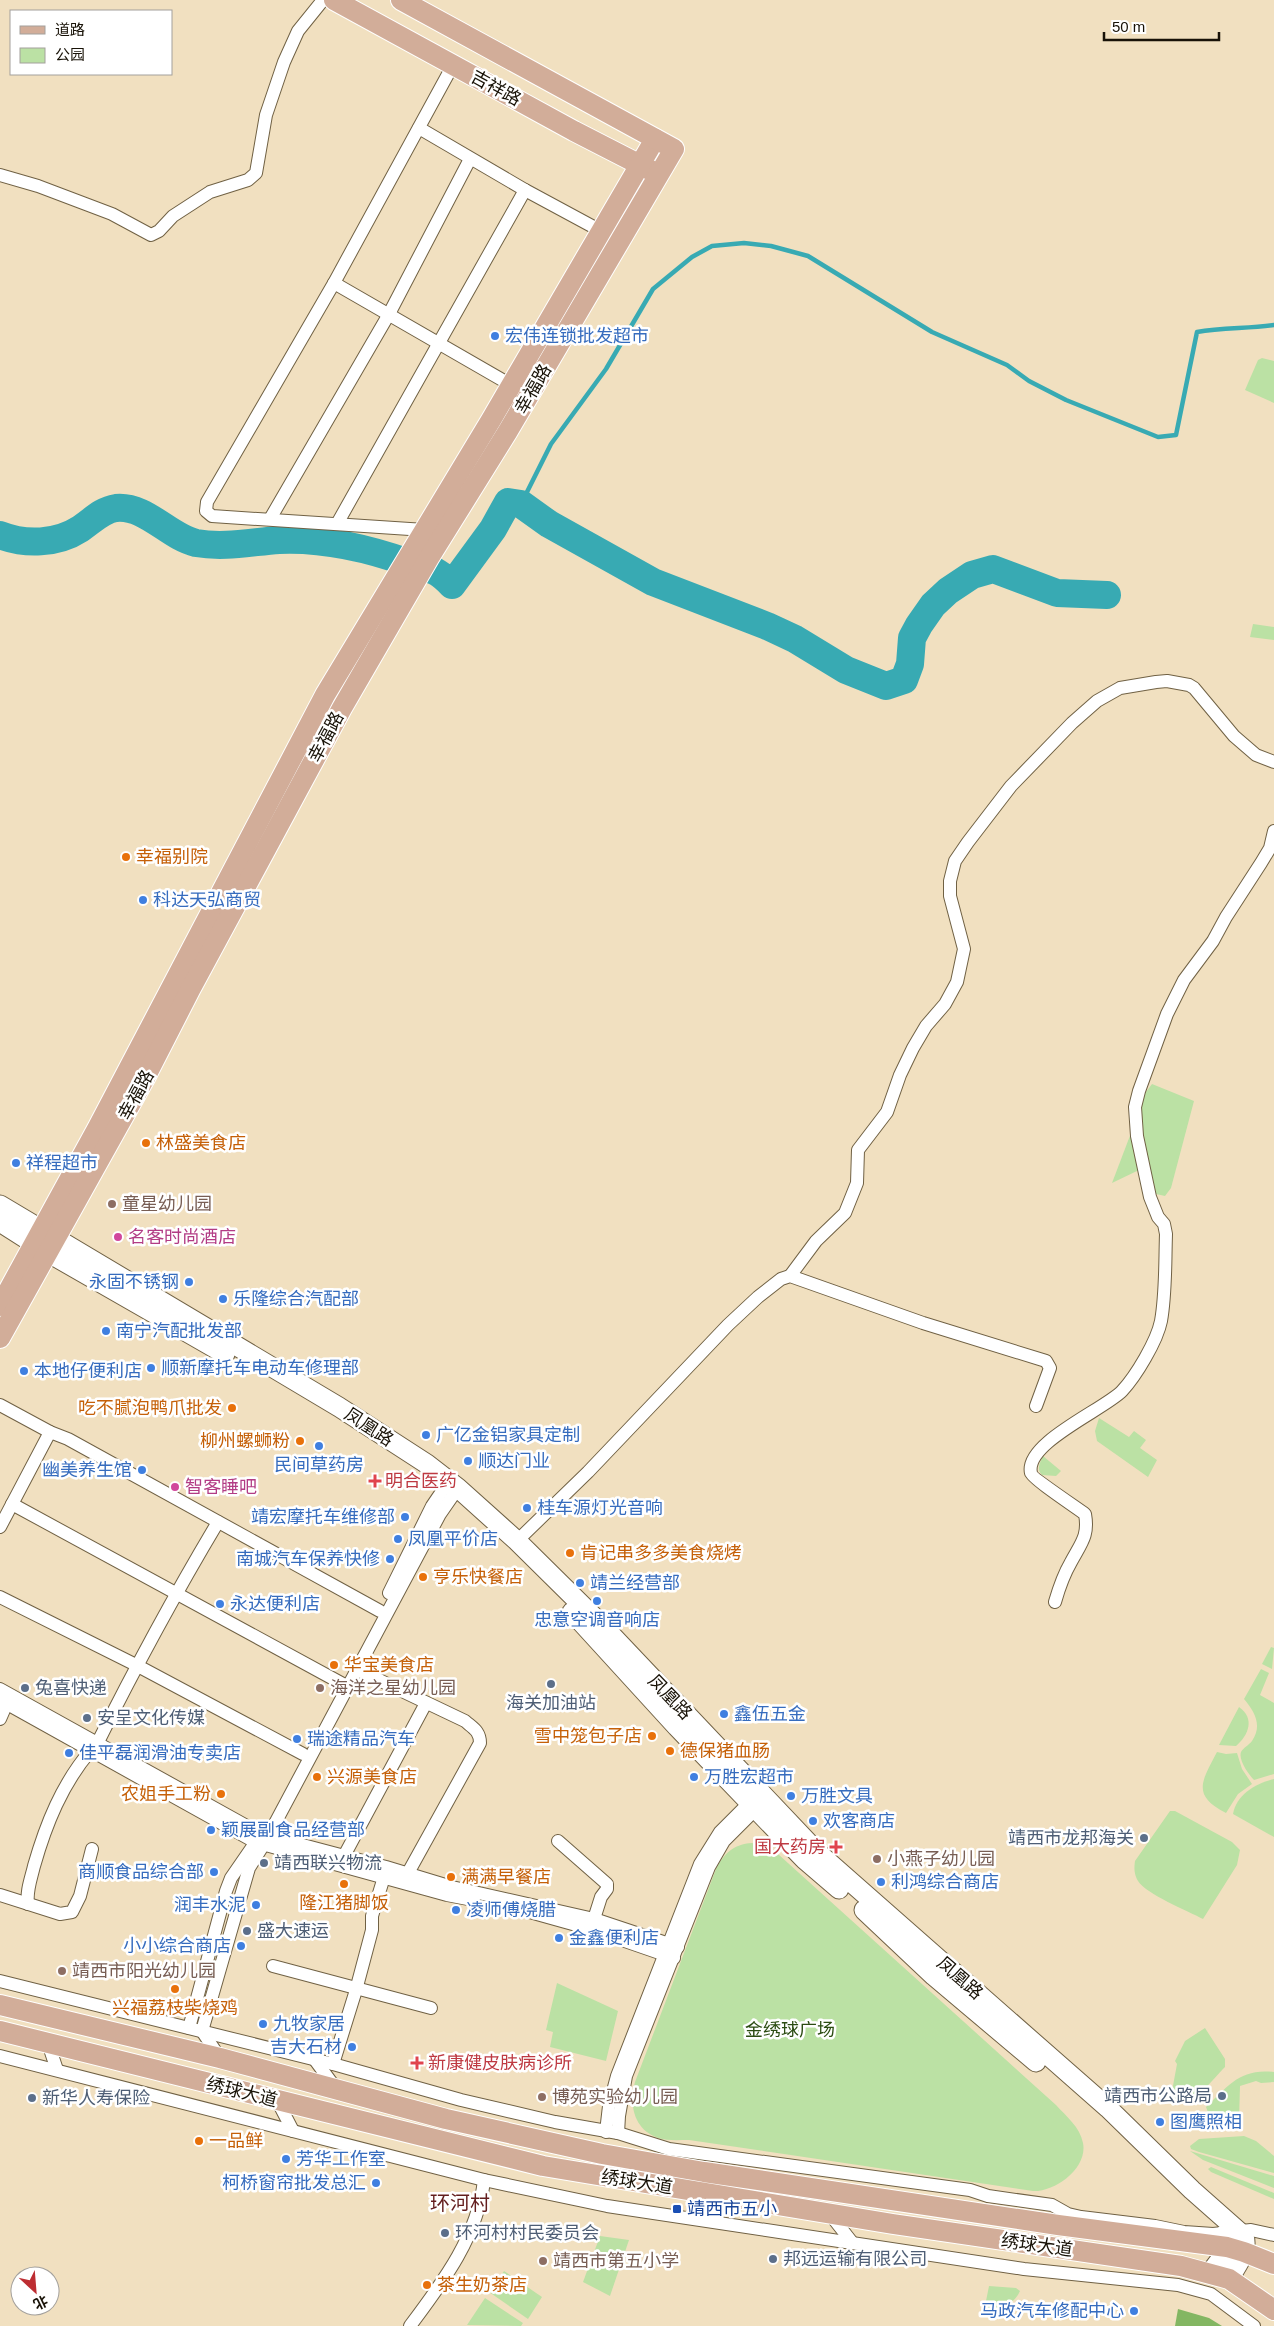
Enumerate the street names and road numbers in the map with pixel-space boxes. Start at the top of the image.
street label: 吉祥路 [468,66,524,110]
street label: 幸福路 [511,361,555,417]
street label: 幸福路 [304,708,348,766]
street label: 幸福路 [114,1067,158,1123]
street label: 凤凰路 [341,1404,397,1450]
street label: 凤凰路 [644,1671,696,1723]
street label: 凤凰路 [933,1953,987,2003]
street label: 绣球大道 [205,2074,279,2110]
street label: 绣球大道 [600,2166,674,2198]
street label: 绣球大道 [1000,2230,1074,2260]

